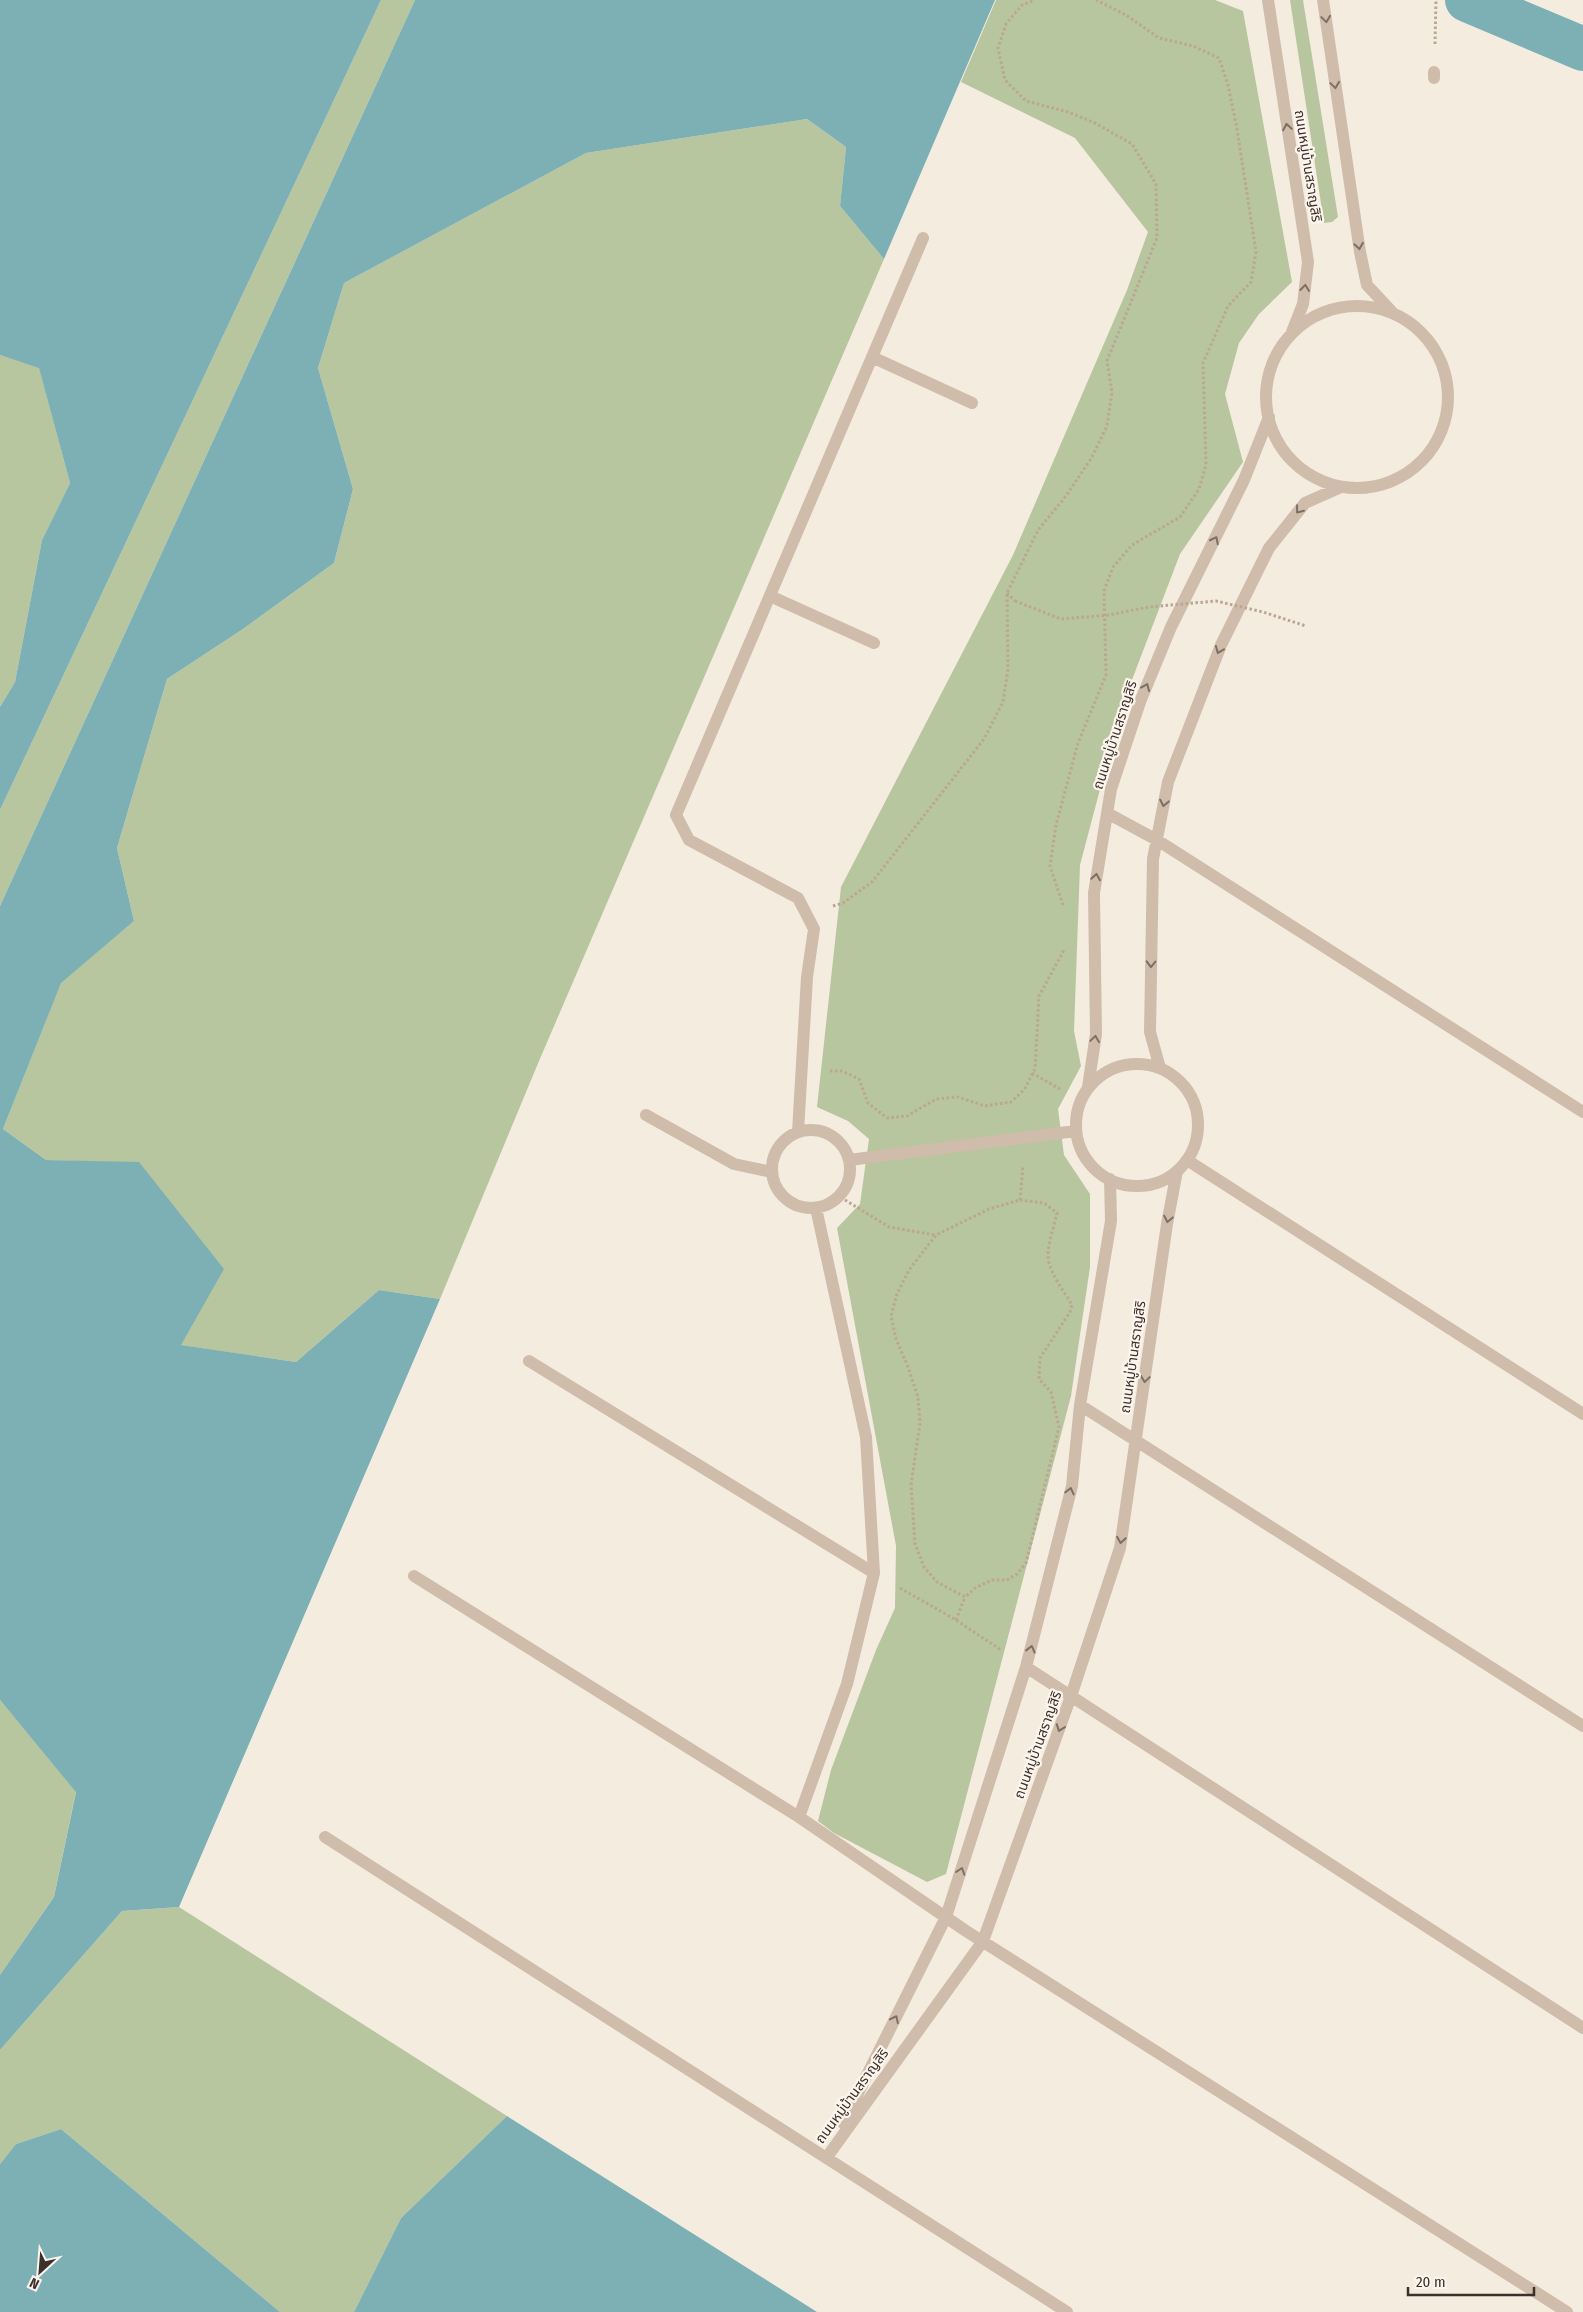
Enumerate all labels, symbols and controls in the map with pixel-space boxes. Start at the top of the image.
one-way arrow [1320,14,1330,23]
one-way arrow [1330,81,1340,90]
street label: ถนนหมู่บ้านสราญสิริ [1291,109,1325,223]
one-way arrow [1282,123,1293,131]
one-way arrow [1354,242,1364,250]
one-way arrow [1299,283,1310,291]
one-way arrow [1296,504,1305,513]
one-way arrow [1209,536,1219,545]
one-way arrow [1215,645,1225,654]
street label: ถนนหมู่บ้านสราญสิริ [1089,678,1141,791]
one-way arrow [1140,683,1150,692]
one-way arrow [1159,798,1170,807]
one-way arrow [1091,873,1101,882]
one-way arrow [1146,960,1156,968]
one-way arrow [1089,1035,1100,1043]
one-way arrow [1163,1214,1173,1223]
street label: ถนนหมู่บ้านสราญสิริ [1117,1300,1149,1414]
one-way arrow [1140,1375,1150,1384]
one-way arrow [1064,1487,1075,1496]
one-way arrow [1117,1536,1127,1545]
one-way arrow [1025,1645,1036,1654]
street label: ถนนหมู่บ้านสราญสิริ [1011,1689,1065,1801]
one-way arrow [1056,1723,1066,1732]
one-way arrow [955,1867,965,1875]
one-way arrow [889,2015,899,2024]
street label: ถนนหมู่บ้านสราญสิริ [812,2045,892,2147]
north arrow [15,2247,65,2297]
scale bar [1408,2264,1534,2296]
text: 20 m [1416,2273,1446,2291]
text: N [27,2274,42,2293]

